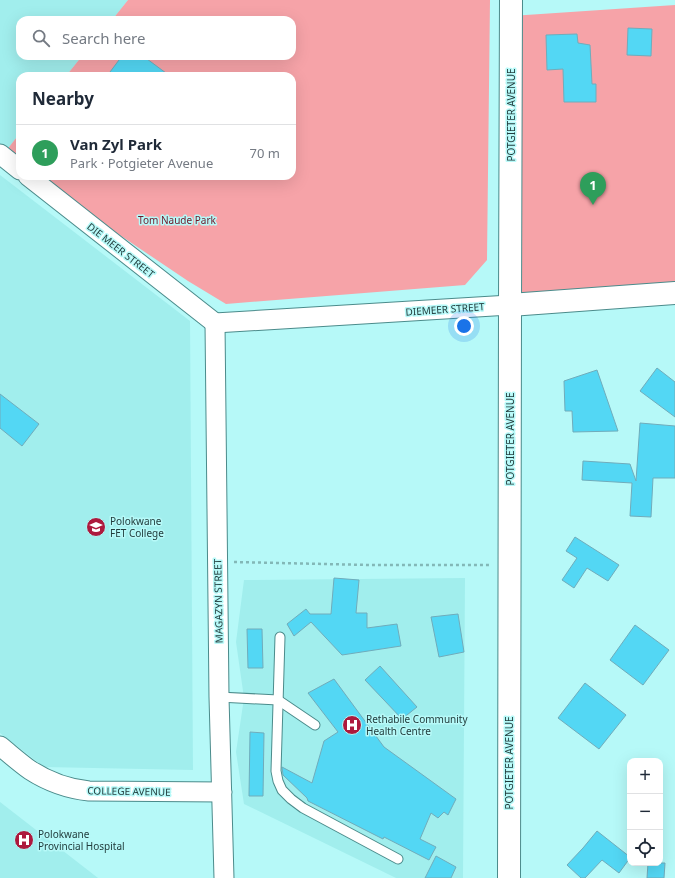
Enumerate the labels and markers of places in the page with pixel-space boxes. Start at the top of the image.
pin: 1 [580,172,606,205]
place label: Polokwane FET College [110,514,164,540]
school or university icon: Polokwane FET College [85,516,107,538]
place label: Rethabile Community Health Centre [366,712,468,738]
hospital icon: Rethabile Community Health Centre [341,714,363,736]
place label: Polokwane Provincial Hospital [38,827,125,853]
hospital icon: Polokwane Provincial Hospital [13,829,35,851]

